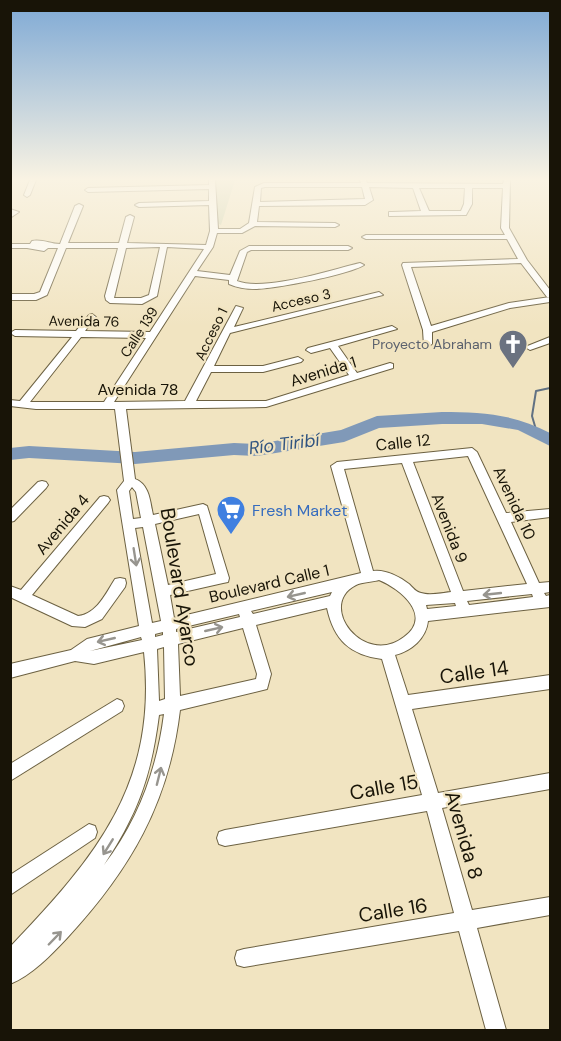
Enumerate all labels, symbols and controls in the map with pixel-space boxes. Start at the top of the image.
street label: Acceso 3 [270,284,332,316]
street label: Calle 139 [116,303,162,361]
street label: Acceso 1 [191,305,231,363]
street label: Avenida 76 [48,311,120,331]
church icon: Proyecto Abraham [497,328,529,370]
place label: Proyecto Abraham [372,335,492,353]
street label: Avenida 1 [288,352,359,391]
street label: Avenida 78 [98,379,178,400]
water label: Río Tiribí [247,428,323,460]
street label: Calle 12 [375,429,431,456]
street label: Avenida 10 [488,463,541,543]
street label: Avenida 4 [31,490,94,559]
street label: Avenida 9 [427,490,472,566]
supermarket icon: Fresh Market [215,494,247,536]
place label: Fresh Market [252,500,347,521]
street label: Boulevard Ayarco [155,506,205,668]
one-way arrow [129,547,140,567]
street label: Boulevard Calle 1 [207,559,331,608]
one-way arrow [483,589,503,600]
one-way arrow [287,590,306,602]
one-way arrow [203,623,223,634]
one-way arrow [96,634,115,646]
street label: Calle 14 [438,654,510,690]
one-way arrow [154,767,166,786]
street label: Calle 15 [348,768,420,806]
street label: Avenida 8 [439,788,489,882]
one-way arrow [101,838,113,855]
street label: Calle 16 [357,892,429,928]
one-way arrow [48,930,62,945]

